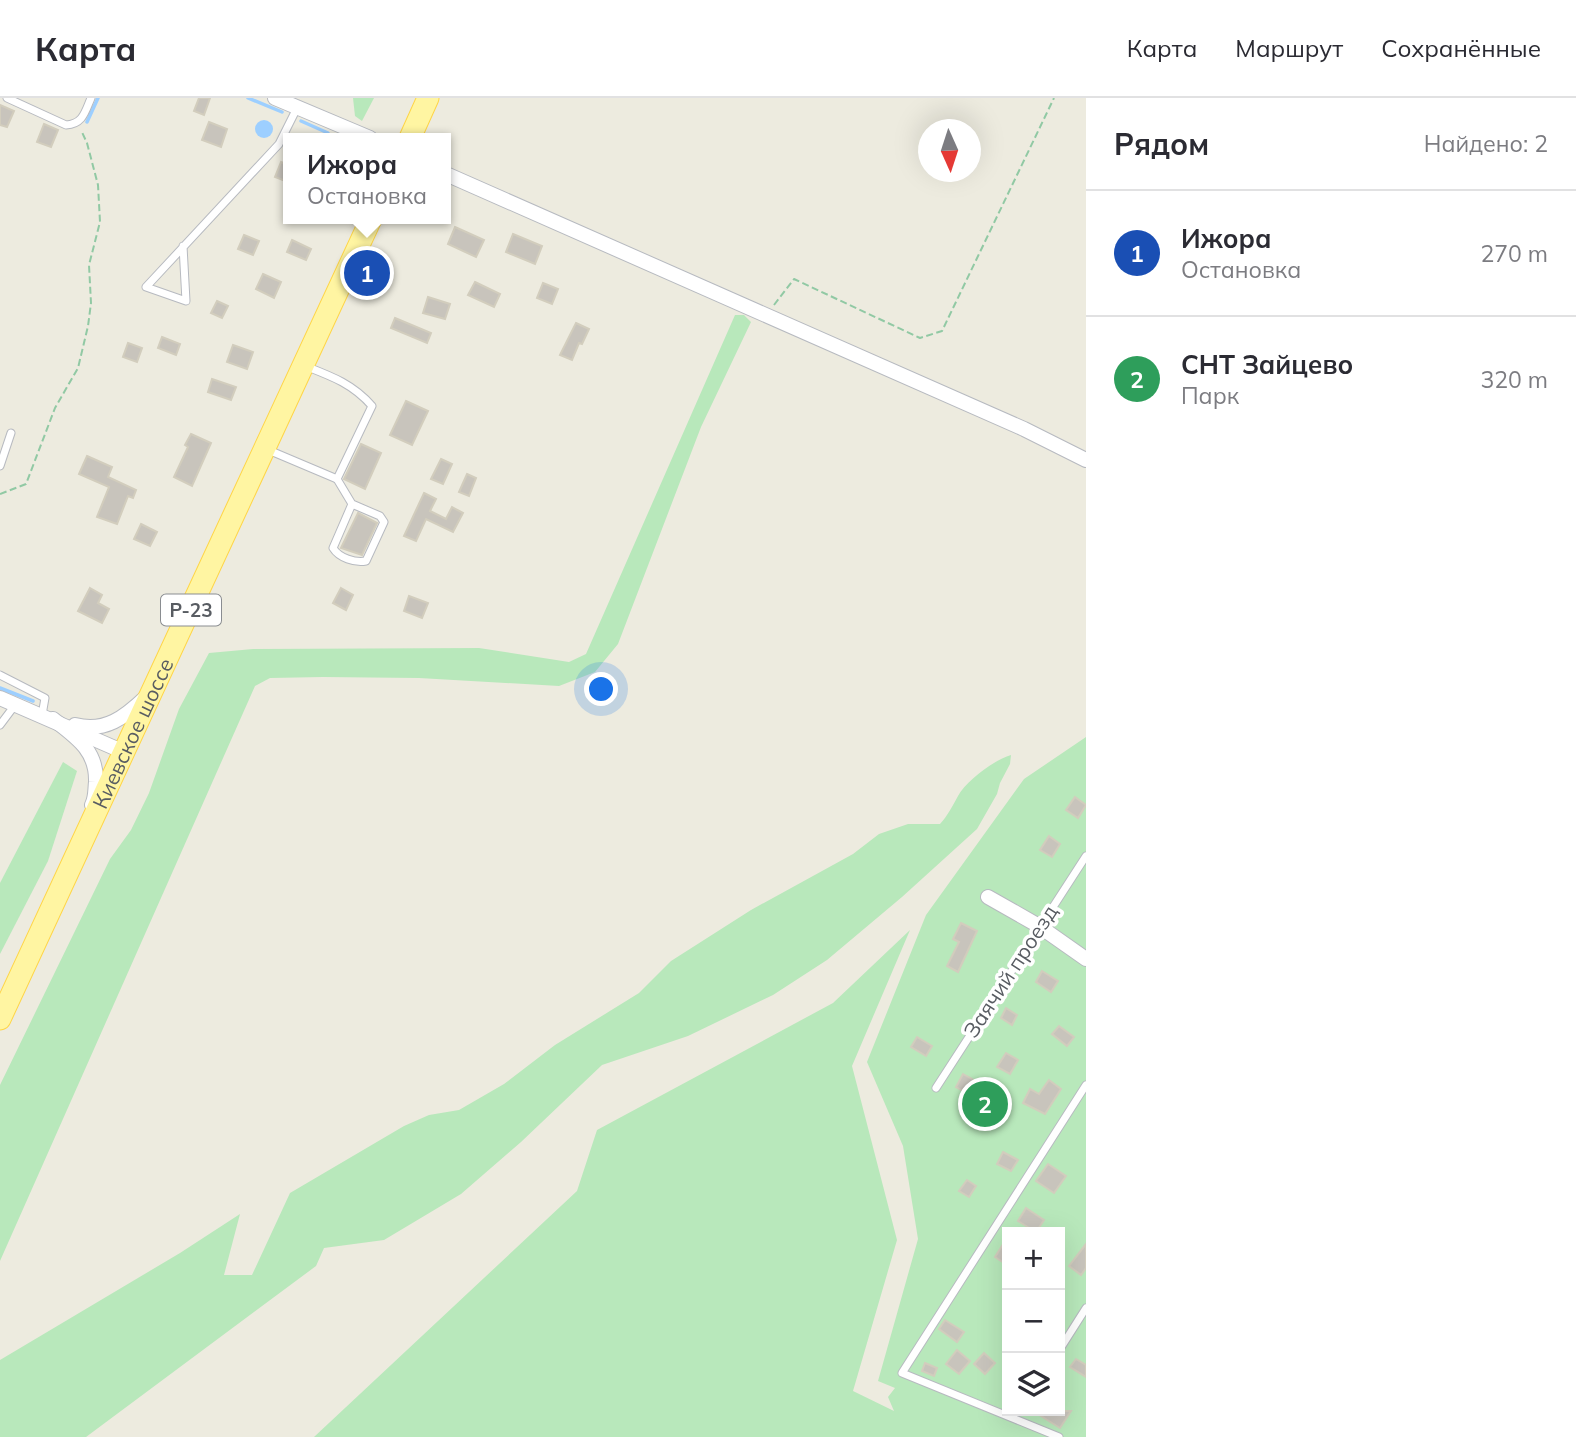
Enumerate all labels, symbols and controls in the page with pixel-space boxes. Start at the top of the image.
text: Карта [35,28,137,69]
text: Карта [1127,33,1197,63]
text: Маршрут [1235,33,1343,63]
text: Сохранённые [1381,33,1541,63]
north arrow [918,119,981,182]
text: Рядом [1114,125,1209,163]
text: Найдено: 2 [1424,129,1548,158]
popup [283,133,451,224]
text: Ижора [307,148,397,181]
text: Остановка [307,181,427,210]
text: Ижора [1181,222,1271,255]
text: 1 [1130,239,1144,268]
text: 270 m [1480,239,1548,268]
pin: 1 [344,247,390,299]
text: Остановка [1181,255,1301,284]
text: СНТ Зайцево [1181,348,1353,381]
text: 2 [1130,365,1144,394]
text: 320 m [1480,365,1548,394]
text: Парк [1181,381,1239,410]
road number: Р-23 [161,594,221,625]
street label: Киевское шоссе [86,654,179,813]
your location [584,672,618,706]
street label: Заячий проезд [957,900,1063,1042]
pin: 2 [962,1078,1008,1130]
map controls [1002,1227,1065,1416]
button: + [1002,1227,1065,1290]
button: − [1002,1290,1065,1353]
button: layers [1002,1353,1065,1416]

